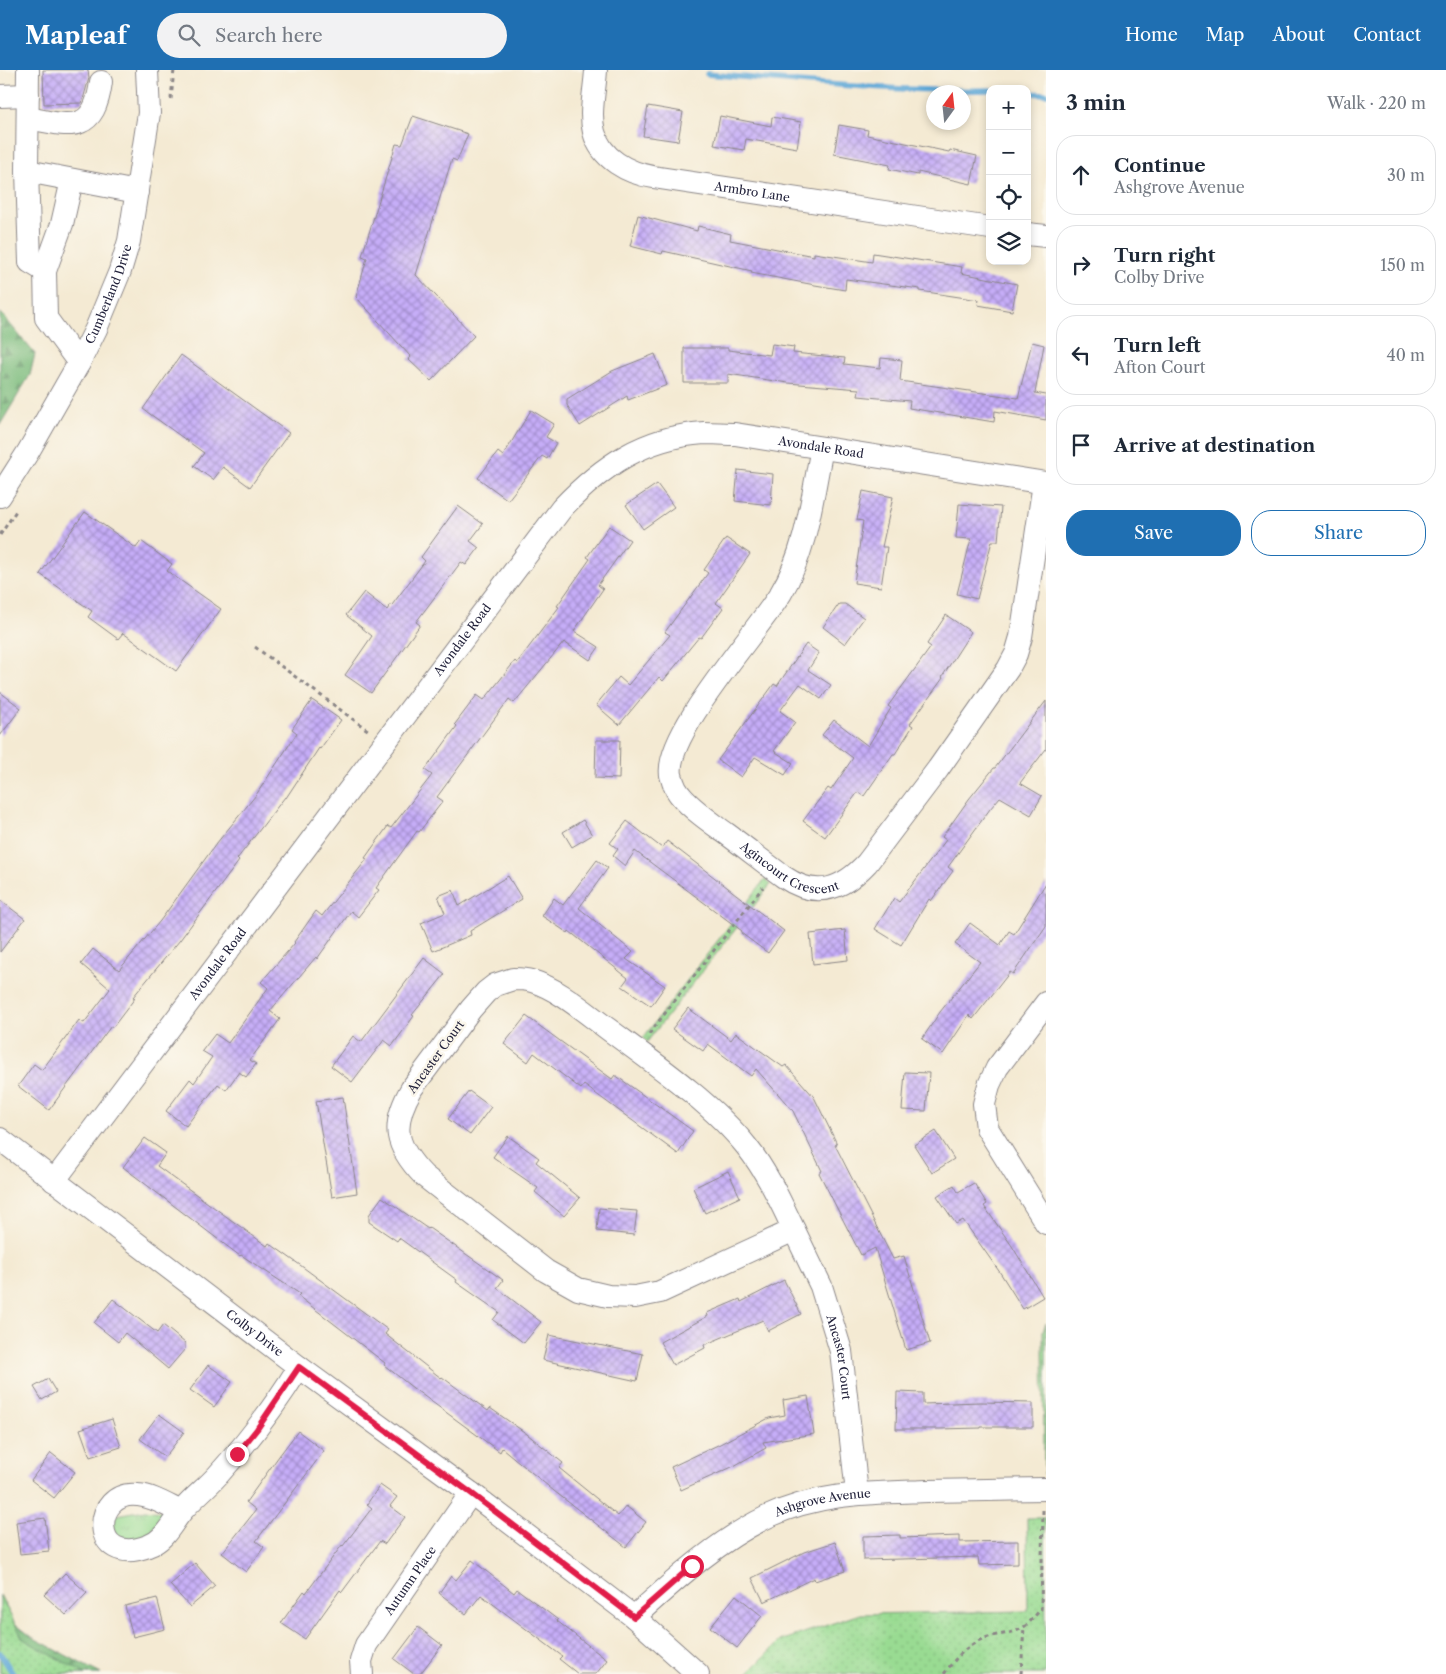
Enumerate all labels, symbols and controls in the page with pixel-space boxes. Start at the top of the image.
search box [157,13,507,58]
text: Mapleaf [25,21,127,50]
icon: search [175,21,203,49]
text: Search here [215,24,323,47]
text: Home [1125,24,1178,46]
text: Map [1206,24,1244,46]
text: About [1272,24,1325,46]
text: Contact [1353,24,1421,46]
north arrow [926,85,971,130]
map controls [986,85,1031,265]
button: + [986,85,1031,130]
text: 3 min [1066,90,1126,115]
text: Walk · 220 m [1327,93,1426,113]
button: − [986,130,1031,175]
text: Continue [1114,154,1206,177]
icon: ahead [1067,161,1095,189]
text: 30 m [1387,165,1425,185]
button: locate [986,175,1031,220]
text: Ashgrove Avenue [1114,177,1245,197]
street label: Armbro Lane [712,178,791,205]
button: layers [986,220,1031,265]
street label: Cumberland Drive [82,242,135,346]
text: Turn right [1114,244,1215,267]
icon: right [1067,251,1095,279]
text: 150 m [1380,255,1425,275]
text: Colby Drive [1114,267,1204,287]
text: Turn left [1114,334,1201,357]
icon: left [1067,341,1095,369]
text: 40 m [1386,345,1425,365]
text: Afton Court [1114,357,1205,377]
icon: arrive [1067,431,1095,459]
street label: Avondale Road [776,433,865,461]
text: Arrive at destination [1114,434,1315,457]
button: Save [1066,510,1241,556]
button: Share [1251,510,1426,556]
street label: Avondale Road [430,600,494,679]
street label: Agincourt Crescent [737,838,842,896]
street label: Avondale Road [185,924,250,1003]
street label: Ancaster Court [404,1017,468,1097]
street label: Colby Drive [223,1306,287,1359]
street label: Ancaster Court [823,1312,855,1401]
route end [226,1443,249,1466]
street label: Ashgrove Avenue [771,1485,872,1520]
street label: Autumn Place [380,1543,439,1619]
route start [681,1555,704,1578]

